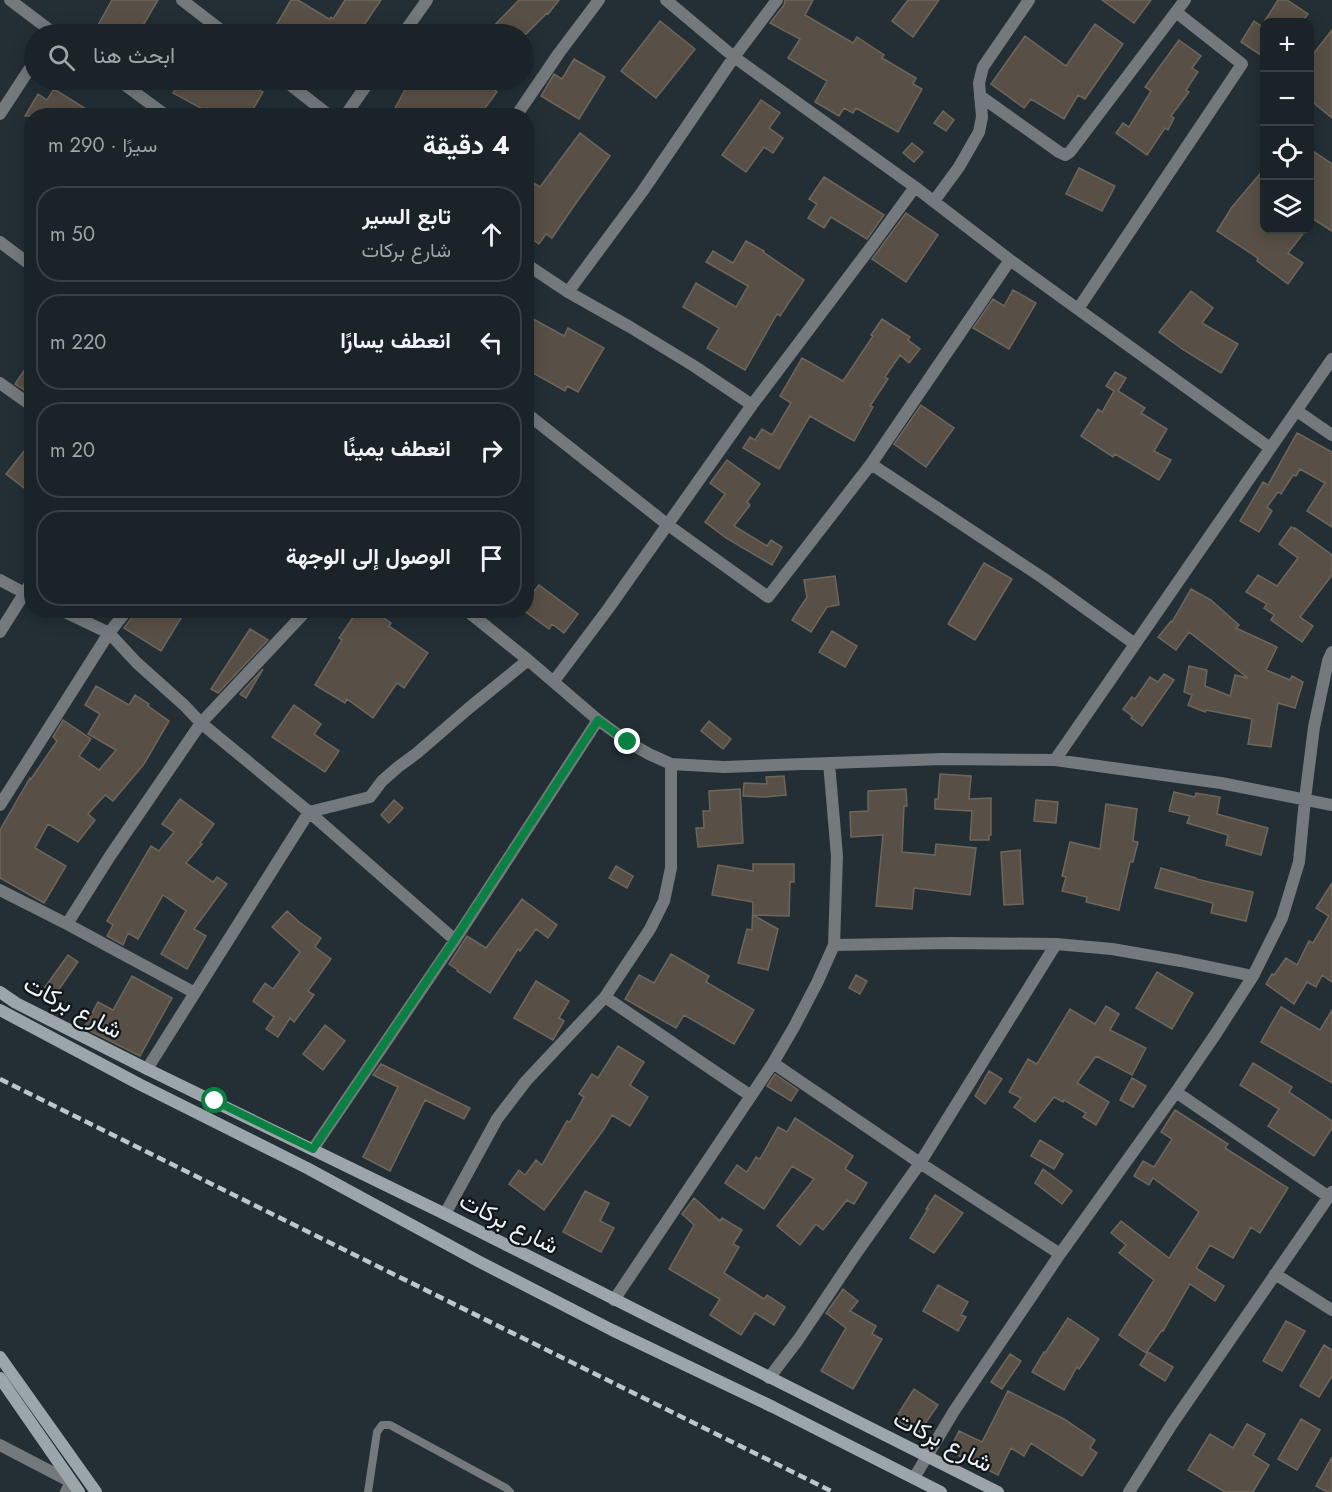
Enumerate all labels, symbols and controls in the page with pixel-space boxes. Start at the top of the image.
map controls [1260,18,1314,234]
button: + [1260,18,1314,72]
search box [24,24,534,90]
text: ابحث هنا [93,39,175,71]
icon: search [45,41,78,74]
button: − [1260,72,1314,126]
text: 4 دقيقة [423,126,510,164]
button: locate [1260,126,1314,180]
text: سيرًا · 290 m [48,131,157,160]
button: layers [1260,180,1314,234]
text: تابع السير [362,200,451,232]
icon: ahead [475,218,508,251]
text: 50 m [50,220,95,249]
text: شارع بركات [361,236,451,265]
text: انعطف يسارًا [340,324,451,356]
icon: left [475,326,508,359]
text: 220 m [50,328,106,357]
text: انعطف يمينًا [343,432,451,464]
icon: right [475,434,508,467]
text: 20 m [50,436,95,465]
text: الوصول إلى الوجهة [286,540,451,572]
icon: arrive [475,542,508,575]
route end [614,728,640,754]
street label: شارع بركات [18,966,129,1047]
route start [201,1087,227,1113]
street label: شارع بركات [453,1183,565,1263]
street label: شارع بركات [887,1401,999,1481]

